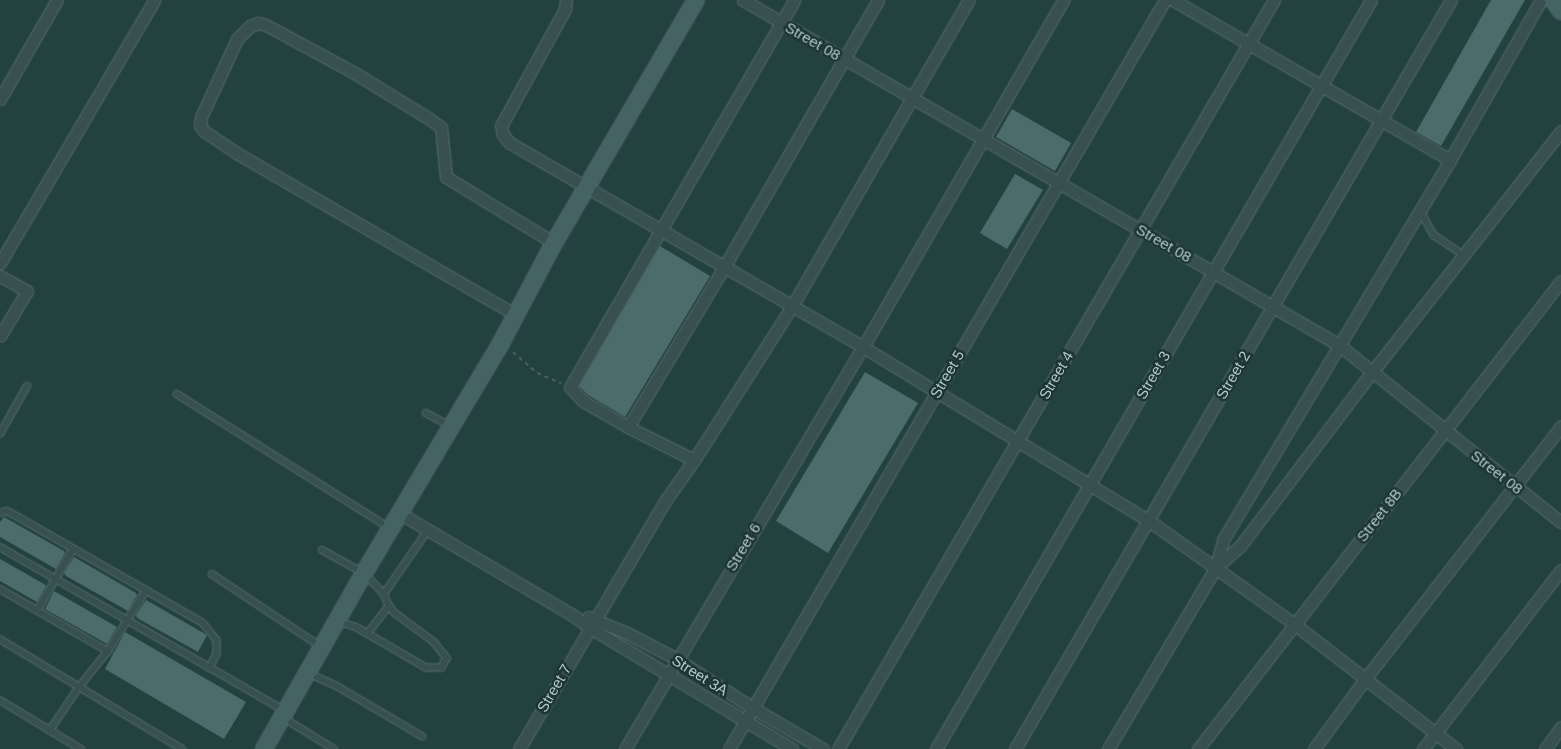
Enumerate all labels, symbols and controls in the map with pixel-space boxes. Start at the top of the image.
street label: Street 08 [782,18,844,64]
street label: Street 08 [1133,220,1195,266]
street label: Street 5 [926,347,968,401]
street label: Street 4 [1035,348,1077,402]
street label: Street 3 [1132,348,1174,402]
street label: Street 2 [1212,348,1254,402]
street label: Street 08 [1467,446,1527,498]
street label: Street 8B [1353,485,1405,545]
street label: Street 6 [722,520,764,574]
street label: Street 3A [669,651,731,699]
street label: Street 7 [533,661,575,715]

